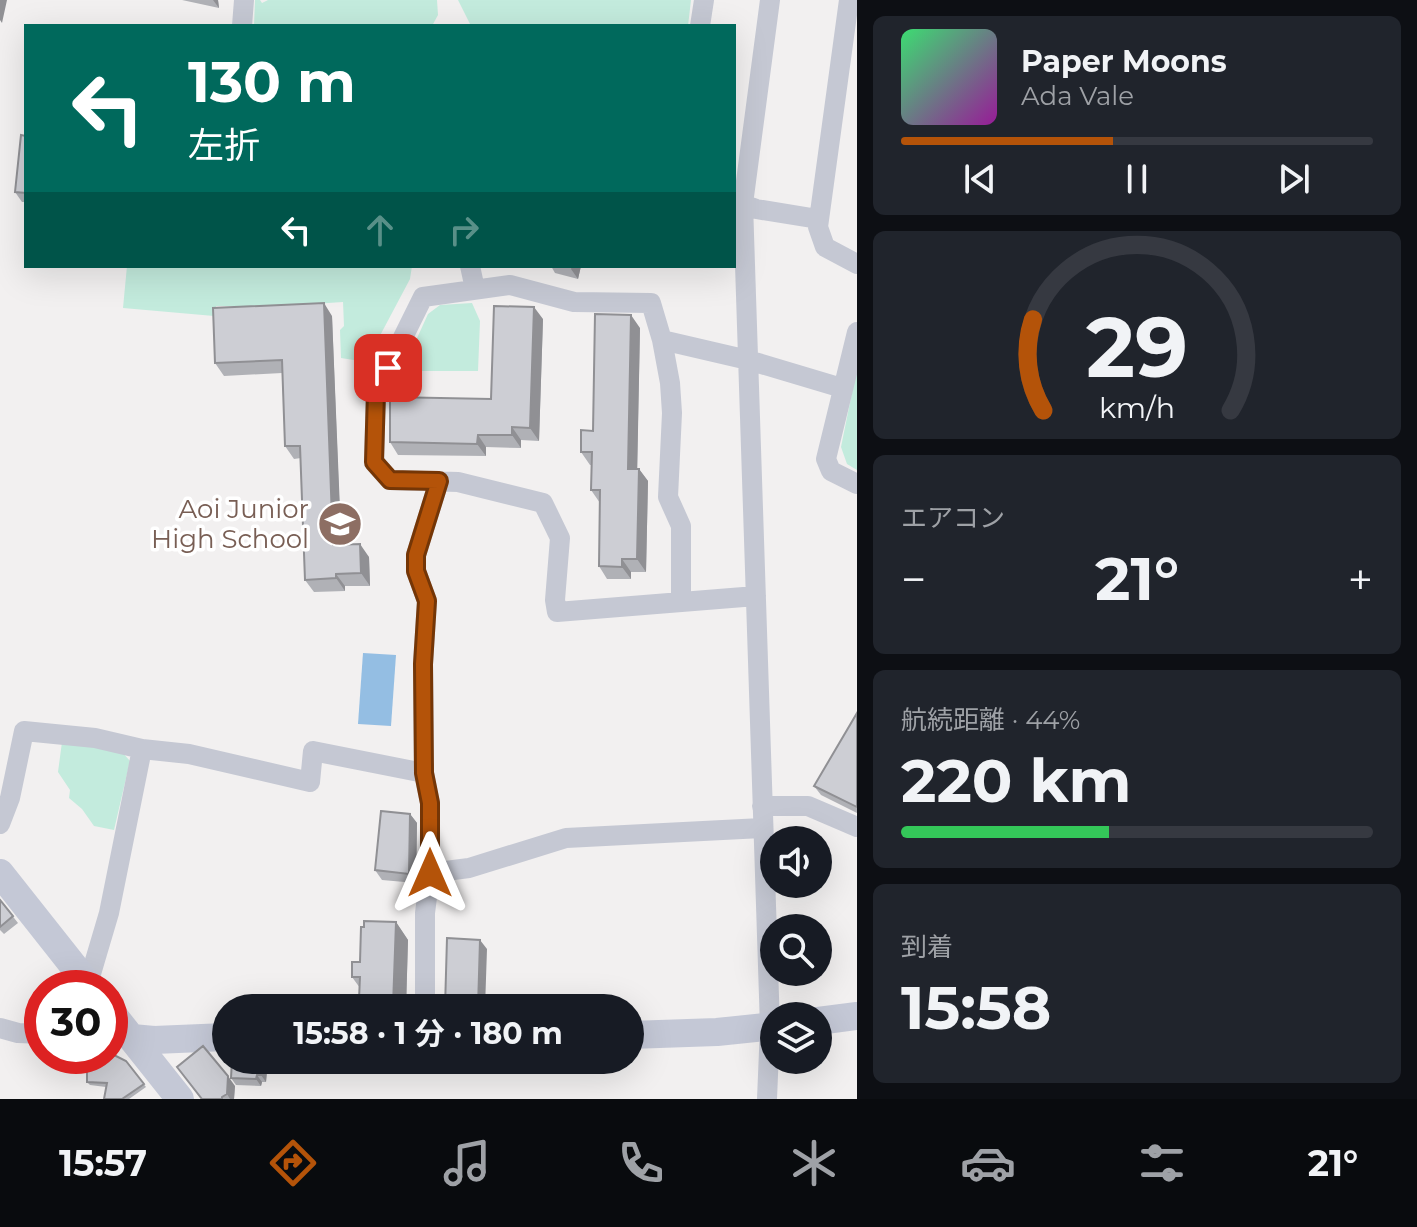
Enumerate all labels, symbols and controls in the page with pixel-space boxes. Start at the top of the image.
text: Paper Moons [1021,43,1227,80]
text: 130 m [188,48,356,116]
icon: left [56,56,160,160]
text: Ada Vale [1021,80,1134,112]
text: 左折 [188,123,260,167]
icon: previous [958,157,1002,201]
icon: pause [1115,157,1159,201]
icon: next [1272,157,1316,201]
icon: left [274,208,318,252]
icon: ahead [358,208,402,252]
icon: right [442,208,486,252]
text: 29 [1086,295,1188,397]
pin [354,334,422,402]
icon: arrive [366,346,410,390]
text: km/h [1099,390,1175,425]
place label: Aoi Junior High School [151,493,309,555]
school or university icon: Aoi Junior High School [316,500,364,548]
text: エアコン [901,502,1005,534]
text: 21° [1095,542,1179,615]
text: − [901,552,926,606]
text: + [1348,552,1373,606]
text: 航続距離 · 44% [901,704,1080,736]
text: 220 km [901,744,1132,817]
map controls [760,826,832,1074]
button: sound [760,826,832,898]
position arrow [388,831,472,915]
button: search [760,914,832,986]
text: 到着 [901,931,953,963]
speed limit sign: 30 [24,970,128,1074]
text: 15:58 [901,971,1051,1044]
button: layers [760,1002,832,1074]
text: 15:58 · 1 分 · 180 m [293,1015,563,1052]
icon: directions [265,1135,321,1191]
icon: music [439,1135,495,1191]
icon: phone [613,1135,669,1191]
icon: climate [786,1135,842,1191]
icon: car [960,1135,1016,1191]
icon: filters [1134,1135,1190,1191]
text: 15:57 [59,1141,147,1185]
text: 21° [1308,1141,1358,1185]

